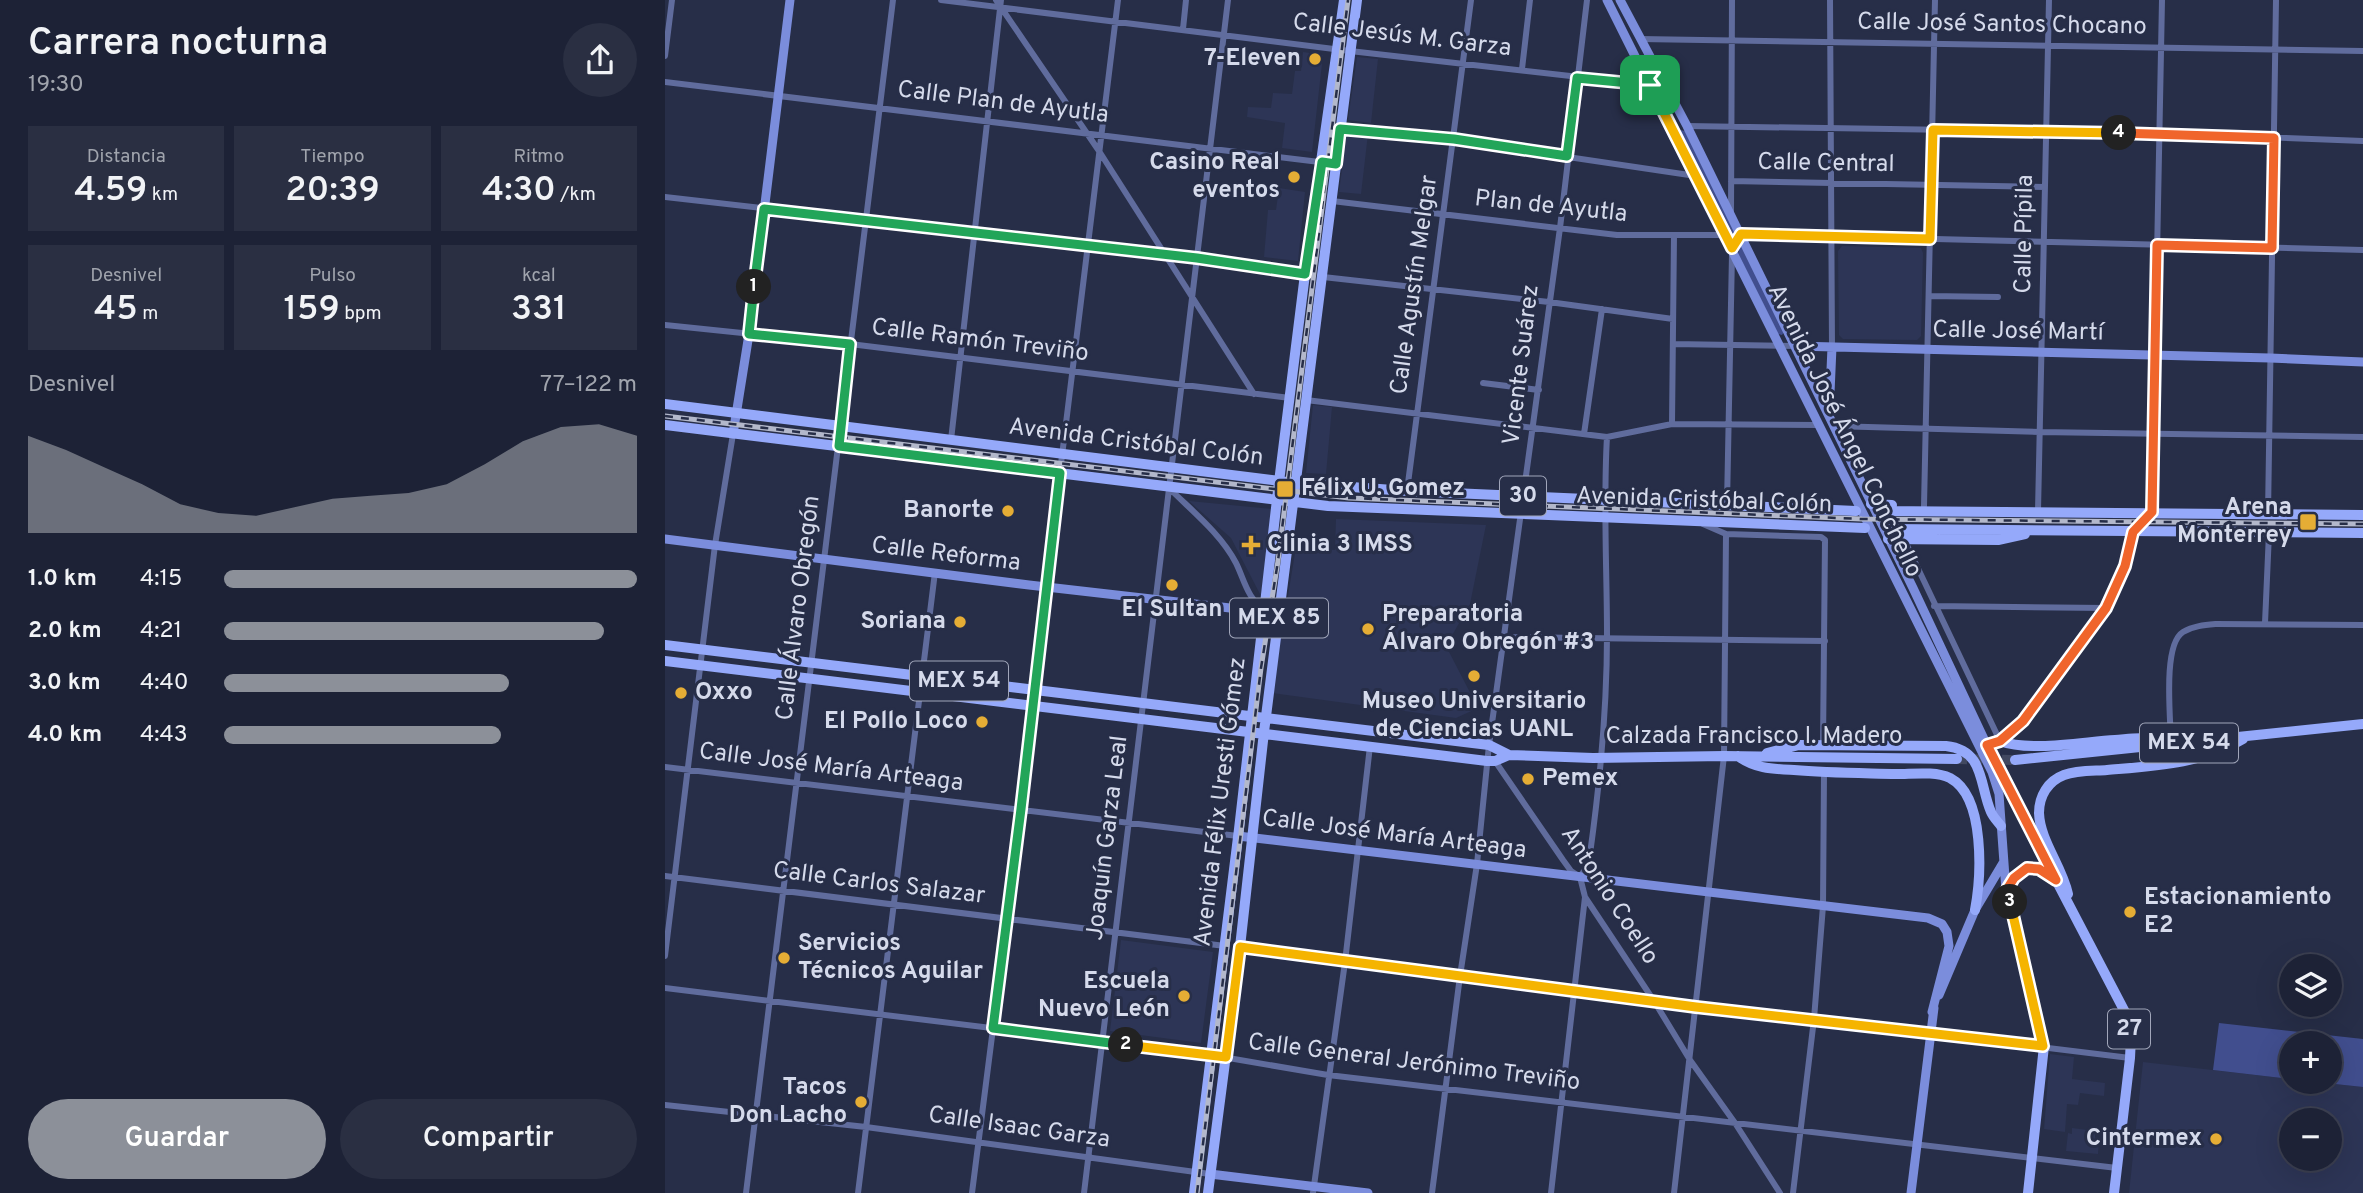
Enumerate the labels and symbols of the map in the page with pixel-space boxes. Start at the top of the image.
street label: Calle José Santos Chocano [1857,7,2147,43]
street label: Calle Jesús M. Garza [1291,8,1513,64]
place label: 7-Eleven [1204,44,1301,74]
marker: 7-Eleven [1307,51,1323,67]
pin [1620,55,1680,115]
street label: Calle Plan de Ayutla [896,75,1110,131]
pin: 4 [2101,116,2137,150]
place label: Casino Real eventos [1149,148,1280,206]
street label: Calle Central [1757,148,1895,180]
marker: Casino Real eventos [1286,169,1302,185]
street label: Calle Agustín Melgar [1385,173,1445,397]
street label: Calle Pípila [2009,174,2041,294]
street label: Plan de Ayutla [1473,184,1629,230]
pin: 1 [737,270,771,304]
street label: Avenida José Ángel Conchello [1760,279,1930,583]
street label: Vicente Suárez [1497,283,1547,447]
street label: Calle Ramón Treviño [870,313,1090,369]
street label: Calle José Martí [1932,316,2106,349]
street label: Avenida Cristóbal Colón [1007,412,1265,474]
place label: Félix U. Gomez [1301,474,1465,504]
road number: 30 [1500,476,1546,516]
marker: Félix U. Gomez [1275,479,1295,499]
street label: Avenida Cristóbal Colón [1575,482,1833,520]
street label: Calle Álvaro Obregón [768,493,828,722]
place label: Arena Monterrey [2177,493,2292,551]
place label: Banorte [903,496,994,526]
marker: Banorte [1000,503,1016,519]
marker: Arena Monterrey [2298,512,2318,532]
place label: Clinia 3 IMSS [1267,530,1413,560]
street label: Calle Reforma [870,531,1022,579]
marker: Clinia 3 IMSS [1241,535,1261,555]
marker: El Sultan [1164,577,1180,593]
place label: El Sultan [1122,595,1222,625]
road number: MEX 85 [1230,598,1328,638]
place label: Preparatoria Álvaro Obregón #3 [1382,600,1594,658]
place label: Soriana [861,607,946,637]
marker: Soriana [952,614,968,630]
marker: Preparatoria Álvaro Obregón #3 [1360,621,1376,637]
street label: Avenida Félix Uresti Gómez [1188,656,1254,948]
road number: MEX 54 [910,662,1008,701]
marker: Museo Universitario de Ciencias UANL [1466,668,1482,684]
place label: Oxxo [695,678,753,708]
marker: Oxxo [673,685,689,701]
place label: Museo Universitario de Ciencias UANL [1362,687,1586,745]
place label: El Pollo Loco [824,707,968,737]
marker: El Pollo Loco [974,714,990,730]
street label: Calzada Francisco I. Madero [1605,722,1903,752]
road number: MEX 54 [2140,723,2238,762]
street label: Joaquín Garza Leal [1081,734,1135,942]
street label: Calle José María Arteaga [697,737,965,799]
place label: Pemex [1542,764,1618,794]
marker: Pemex [1520,771,1536,787]
street label: Calle José María Arteaga [1260,804,1528,866]
street label: Antonio Coello [1553,821,1665,971]
street label: Calle Carlos Salazar [771,856,987,912]
place label: Estacionamiento E2 [2144,883,2332,941]
pin: 3 [1993,884,2027,920]
marker: Estacionamiento E2 [2122,904,2138,920]
place label: Servicios Técnicos Aguilar [798,929,983,987]
marker: Servicios Técnicos Aguilar [776,950,792,966]
place label: Escuela Nuevo León [1038,967,1170,1025]
marker: Escuela Nuevo León [1176,988,1192,1004]
road number: 27 [2108,1010,2150,1048]
pin: 2 [1109,1028,1143,1062]
street label: Calle General Jerónimo Treviño [1246,1028,1582,1098]
place label: Tacos Don Lacho [729,1073,847,1131]
marker: Tacos Don Lacho [853,1094,869,1110]
street label: Calle Isaac Garza [926,1100,1112,1156]
place label: Cintermex [2086,1124,2202,1154]
marker: Cintermex [2208,1131,2224,1147]

